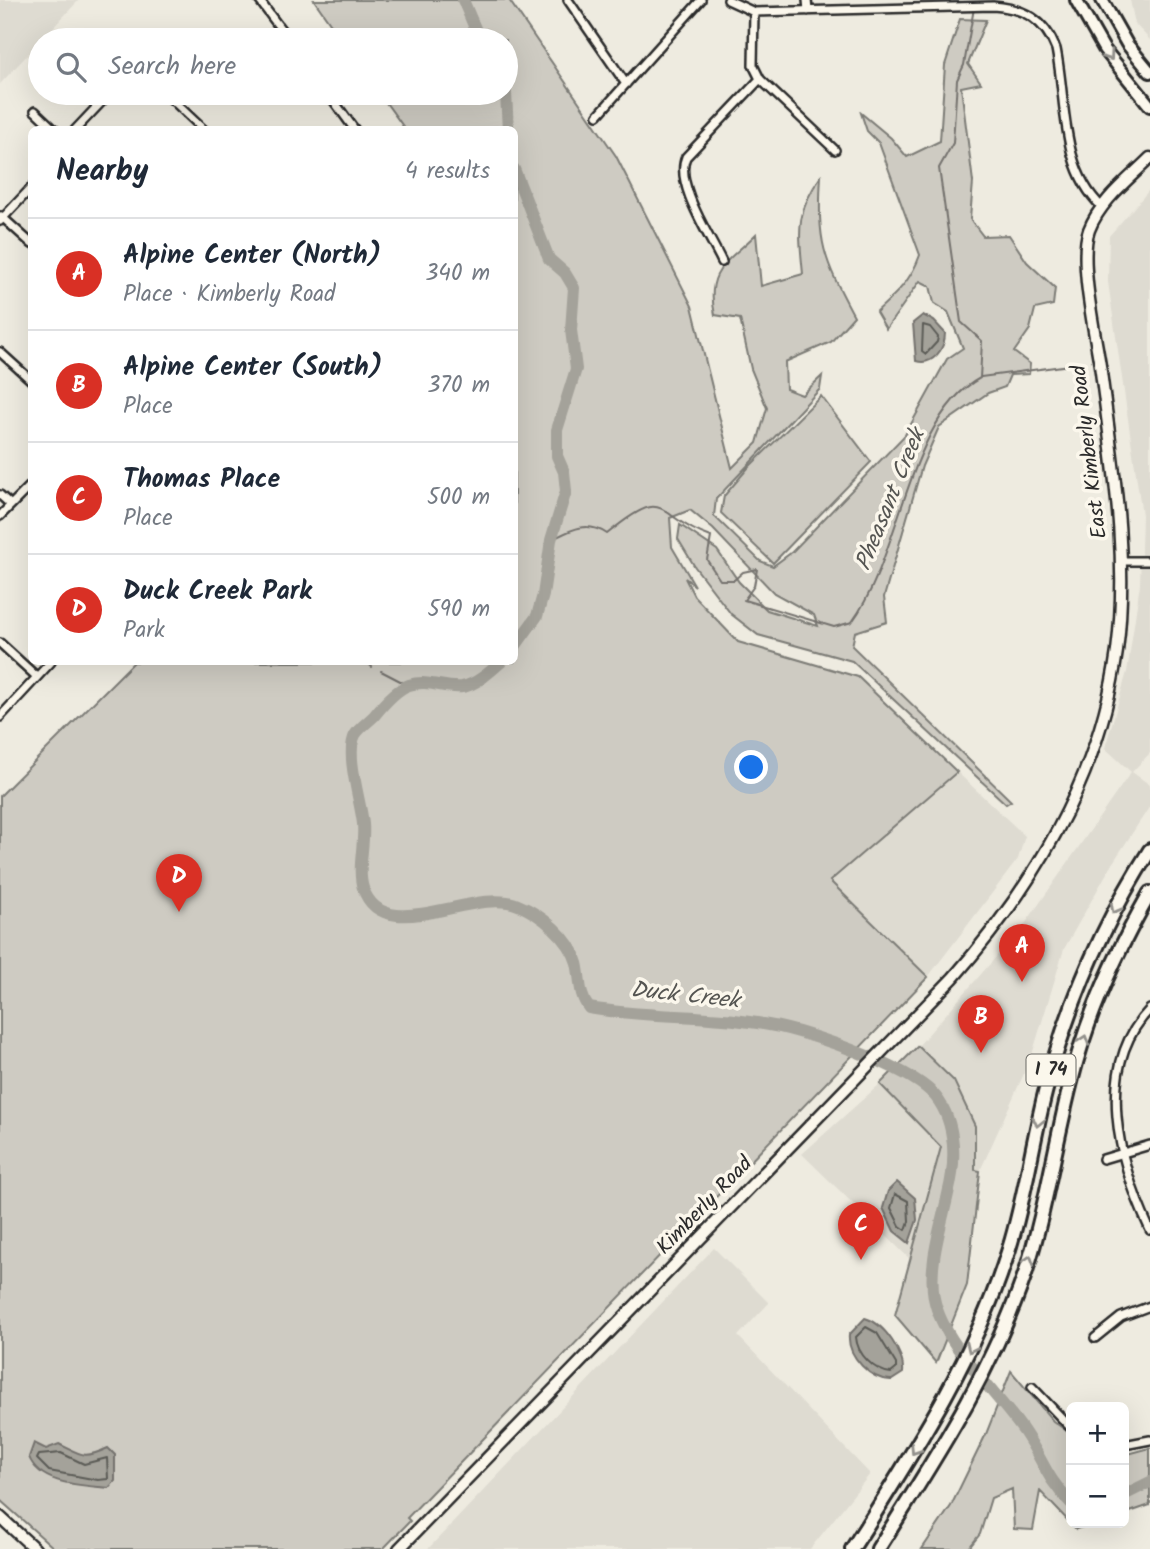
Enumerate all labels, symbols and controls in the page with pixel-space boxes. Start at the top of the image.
search box [28,28,518,105]
text: Search here [108,46,236,88]
icon: search [52,48,90,86]
one-way arrow [1101,48,1113,61]
text: Nearby [56,148,148,196]
text: 4 results [405,154,490,190]
text: Alpine Center (North) [123,235,381,277]
text: A [72,256,86,292]
text: 340 m [425,256,490,292]
text: Place · Kimberly Road [123,277,336,313]
text: Alpine Center (South) [123,347,383,389]
street label: East Kimberly Road [1063,363,1117,541]
text: B [72,368,86,404]
text: 370 m [427,368,490,404]
text: Place [123,389,173,425]
water label: Pheasant Creek [846,421,937,576]
text: Thomas Place [123,459,280,501]
text: C [72,480,86,516]
text: 500 m [427,480,490,516]
text: Place [123,501,173,537]
text: Duck Creek Park [123,571,312,613]
text: D [71,592,87,628]
text: 590 m [427,592,490,628]
text: Park [123,613,165,649]
your location [734,750,768,784]
pin: D [156,854,202,912]
one-way arrow [1110,902,1123,914]
pin: A [999,924,1045,982]
water label: Duck Creek [629,972,744,1020]
pin: B [958,995,1004,1053]
one-way arrow [1075,1034,1090,1046]
road number: I 74 [1026,1054,1076,1086]
one-way arrow [1032,1116,1046,1128]
street label: Kimberly Road [649,1148,761,1263]
pin: C [838,1202,884,1260]
one-way arrow [1020,1255,1035,1267]
one-way arrow [965,1340,979,1353]
map controls [1066,1402,1129,1528]
button: + [1066,1402,1129,1465]
one-way arrow [910,1442,923,1455]
button: − [1066,1465,1129,1528]

